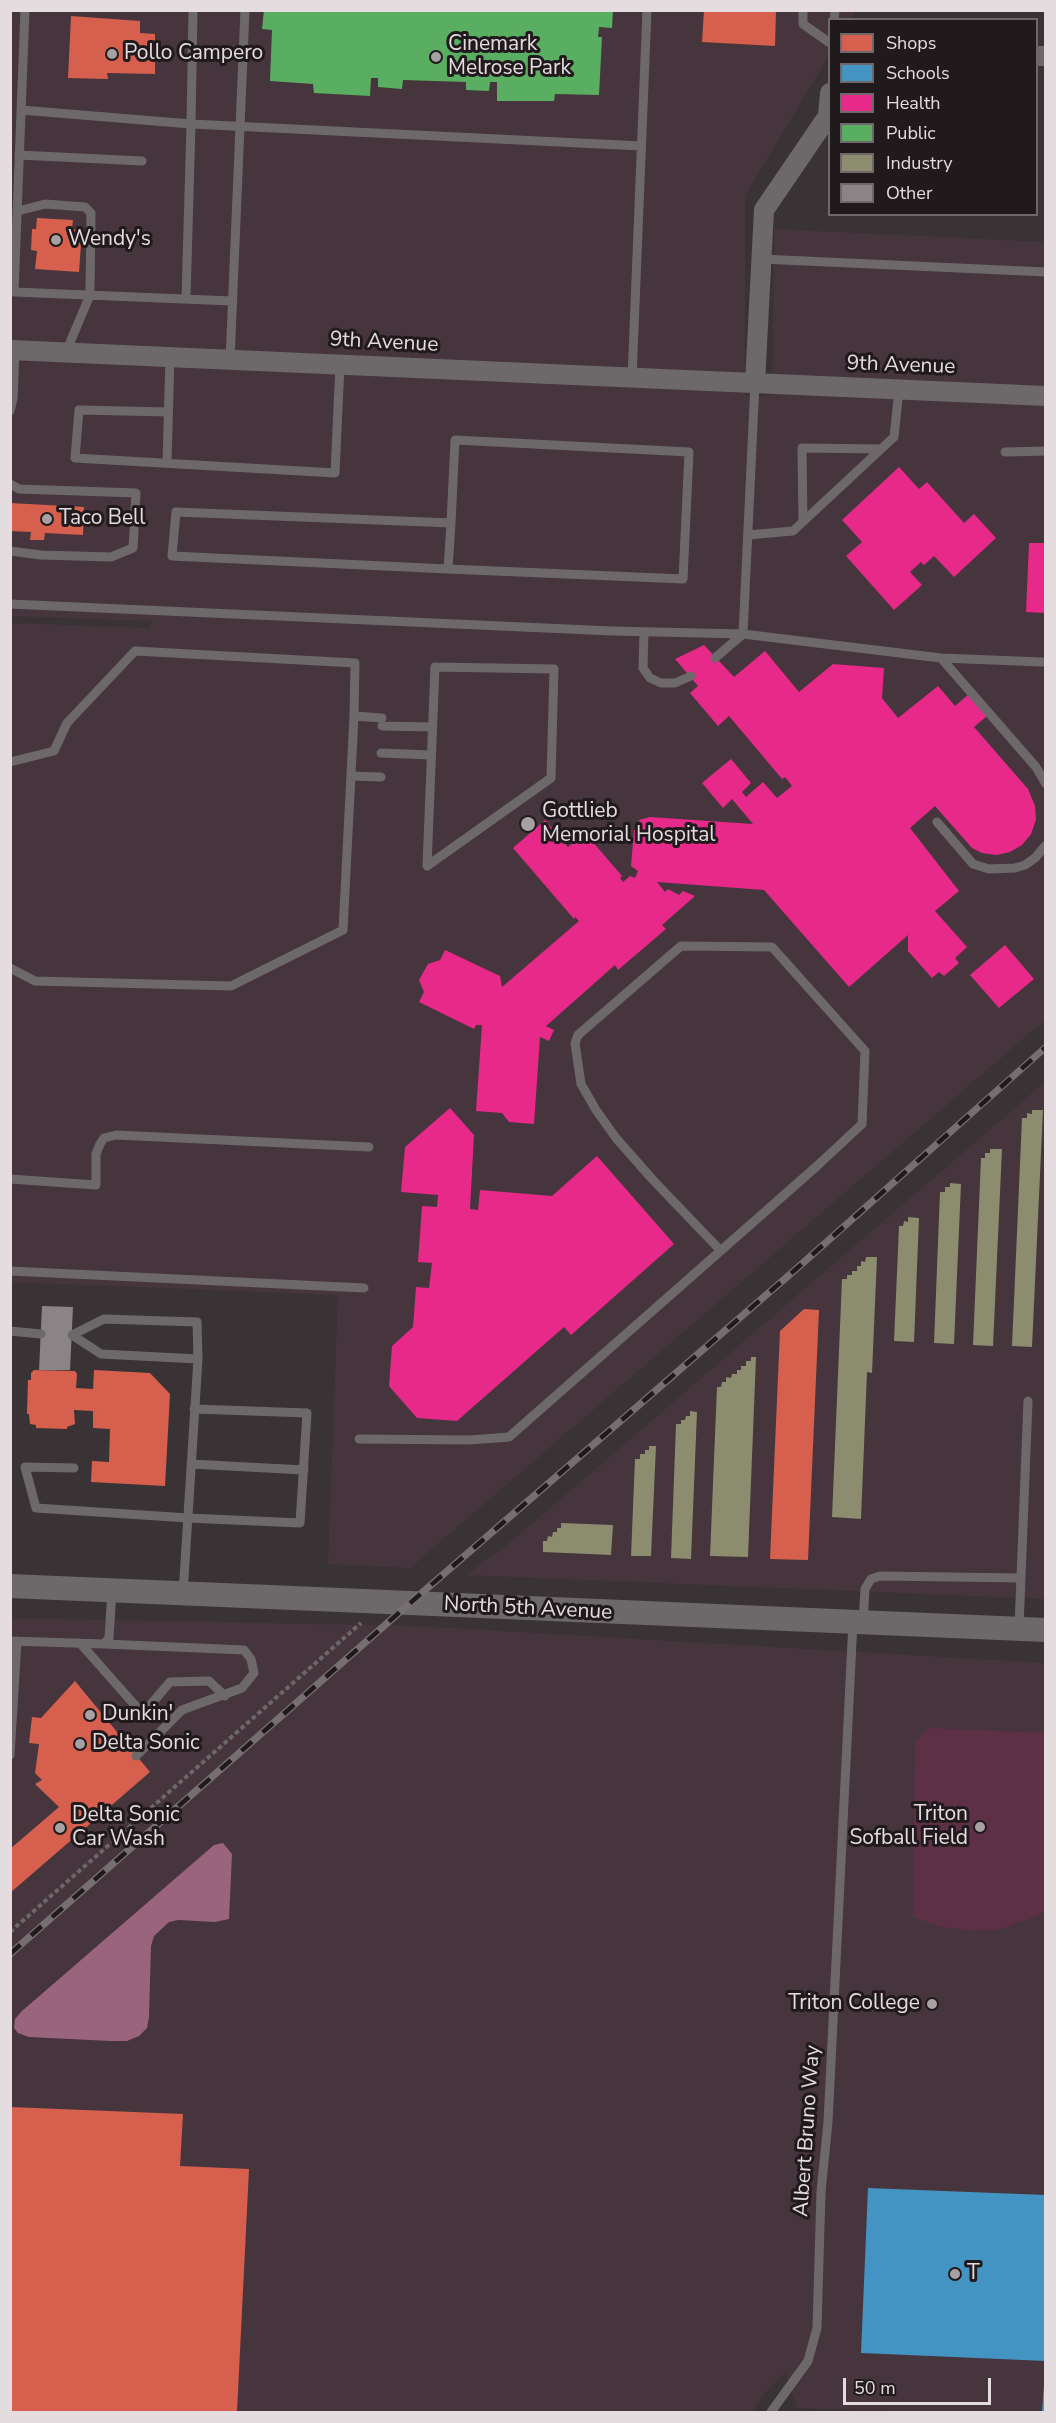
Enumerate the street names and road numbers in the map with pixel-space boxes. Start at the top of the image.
street label: 9th Avenue [329,328,439,358]
street label: 9th Avenue [846,352,956,380]
street label: North 5th Avenue [443,1592,613,1626]
street label: Albert Bruno Way [789,2044,827,2218]

